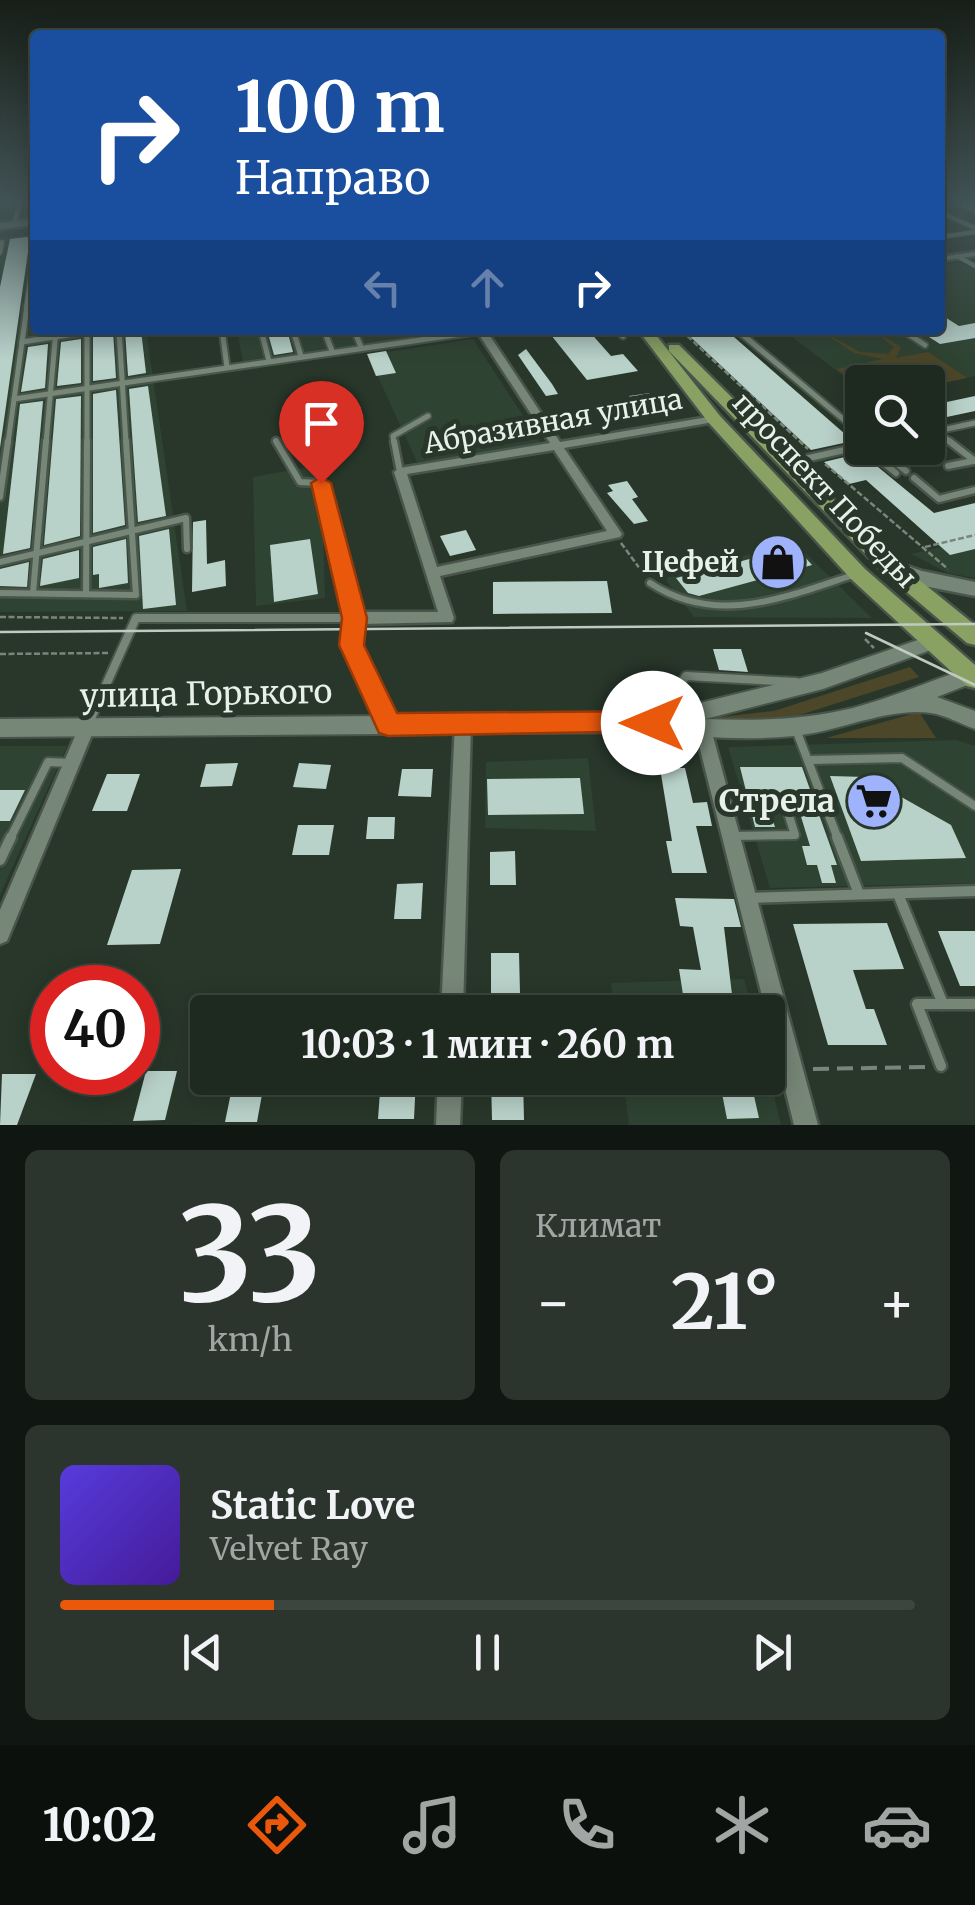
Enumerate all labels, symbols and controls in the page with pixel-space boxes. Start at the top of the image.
text: 100 m [235,63,445,151]
icon: right [70,70,200,200]
text: Направо [235,150,431,206]
icon: left [355,260,410,315]
icon: ahead [460,260,515,315]
icon: right [565,260,620,315]
map controls [845,365,945,465]
button: search [845,365,945,465]
pin [279,381,364,484]
street label: Абразивная улица [420,381,685,462]
street label: проспект Победы [725,385,925,595]
icon: arrive [294,396,349,451]
shop icon: Цефей [748,532,808,592]
place label: Цефей [642,544,739,580]
position arrow [601,671,705,775]
street label: улица Горького [79,672,333,716]
supermarket icon: Стрела [844,771,904,831]
place label: Стрела [719,781,835,821]
speed limit sign: 40 [30,965,160,1095]
text: 10:03 · 1 мин · 260 m [301,1021,674,1068]
text: 33 [178,1173,322,1336]
text: Климат [535,1206,661,1246]
text: 21° [671,1255,779,1349]
text: − [535,1268,572,1337]
text: + [878,1268,915,1337]
text: km/h [208,1320,292,1360]
text: Static Love [210,1482,415,1529]
text: Velvet Ray [210,1529,368,1569]
icon: previous [175,1625,230,1680]
icon: pause [460,1625,515,1680]
icon: next [745,1625,800,1680]
icon: directions [242,1790,312,1860]
icon: music [397,1790,467,1860]
icon: phone [552,1790,622,1860]
icon: climate [707,1790,777,1860]
icon: car [862,1790,932,1860]
text: 10:02 [43,1797,157,1853]

